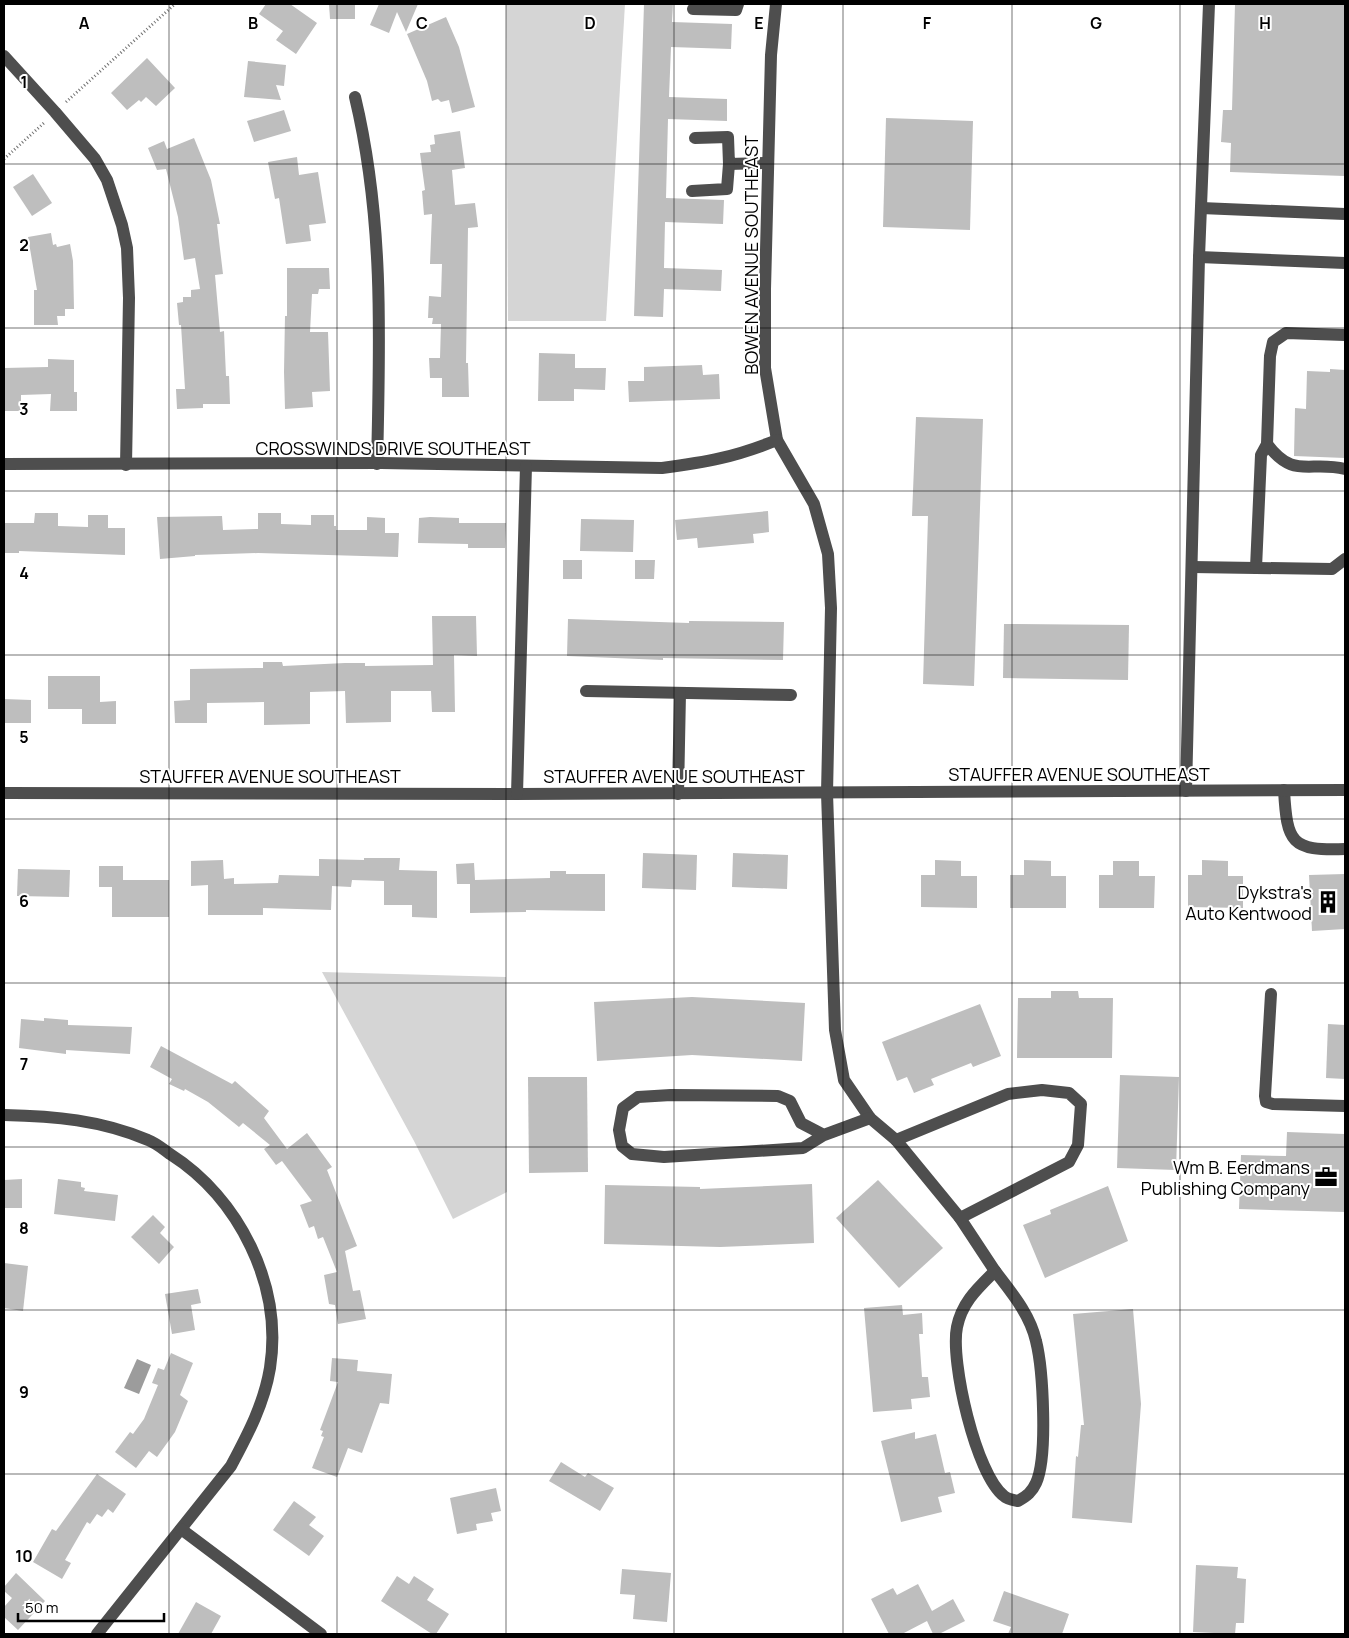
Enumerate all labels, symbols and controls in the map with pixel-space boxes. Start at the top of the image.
text: A [79,12,90,34]
text: B [248,12,258,34]
text: C [416,12,428,34]
text: D [584,12,596,34]
text: E [754,12,764,34]
text: F [923,12,932,34]
text: G [1090,12,1102,34]
text: H [1259,12,1271,34]
text: 1 [20,71,28,93]
street label: BOWEN AVENUE SOUTHEAST [739,135,763,375]
text: 2 [19,234,29,256]
text: 3 [19,398,29,420]
street label: CROSSWINDS DRIVE SOUTHEAST [256,436,531,460]
text: 4 [19,562,29,584]
text: 5 [19,726,29,748]
street label: STAUFFER AVENUE SOUTHEAST [948,762,1210,786]
street label: STAUFFER AVENUE SOUTHEAST [139,764,401,788]
street label: STAUFFER AVENUE SOUTHEAST [543,764,805,788]
place label: Dykstra's Auto Kentwood [1185,880,1312,925]
building icon: Dykstra's Auto Kentwood [1315,889,1341,915]
text: 6 [19,890,29,912]
text: 7 [20,1053,28,1075]
place label: Wm B. Eerdmans Publishing Company [1141,1155,1310,1200]
office icon: Wm B. Eerdmans Publishing Company [1313,1164,1339,1190]
text: 8 [19,1217,29,1239]
text: 9 [19,1381,29,1403]
text: 10 [15,1545,33,1567]
scale bar [18,1590,164,1622]
text: 50 m [25,1597,59,1618]

